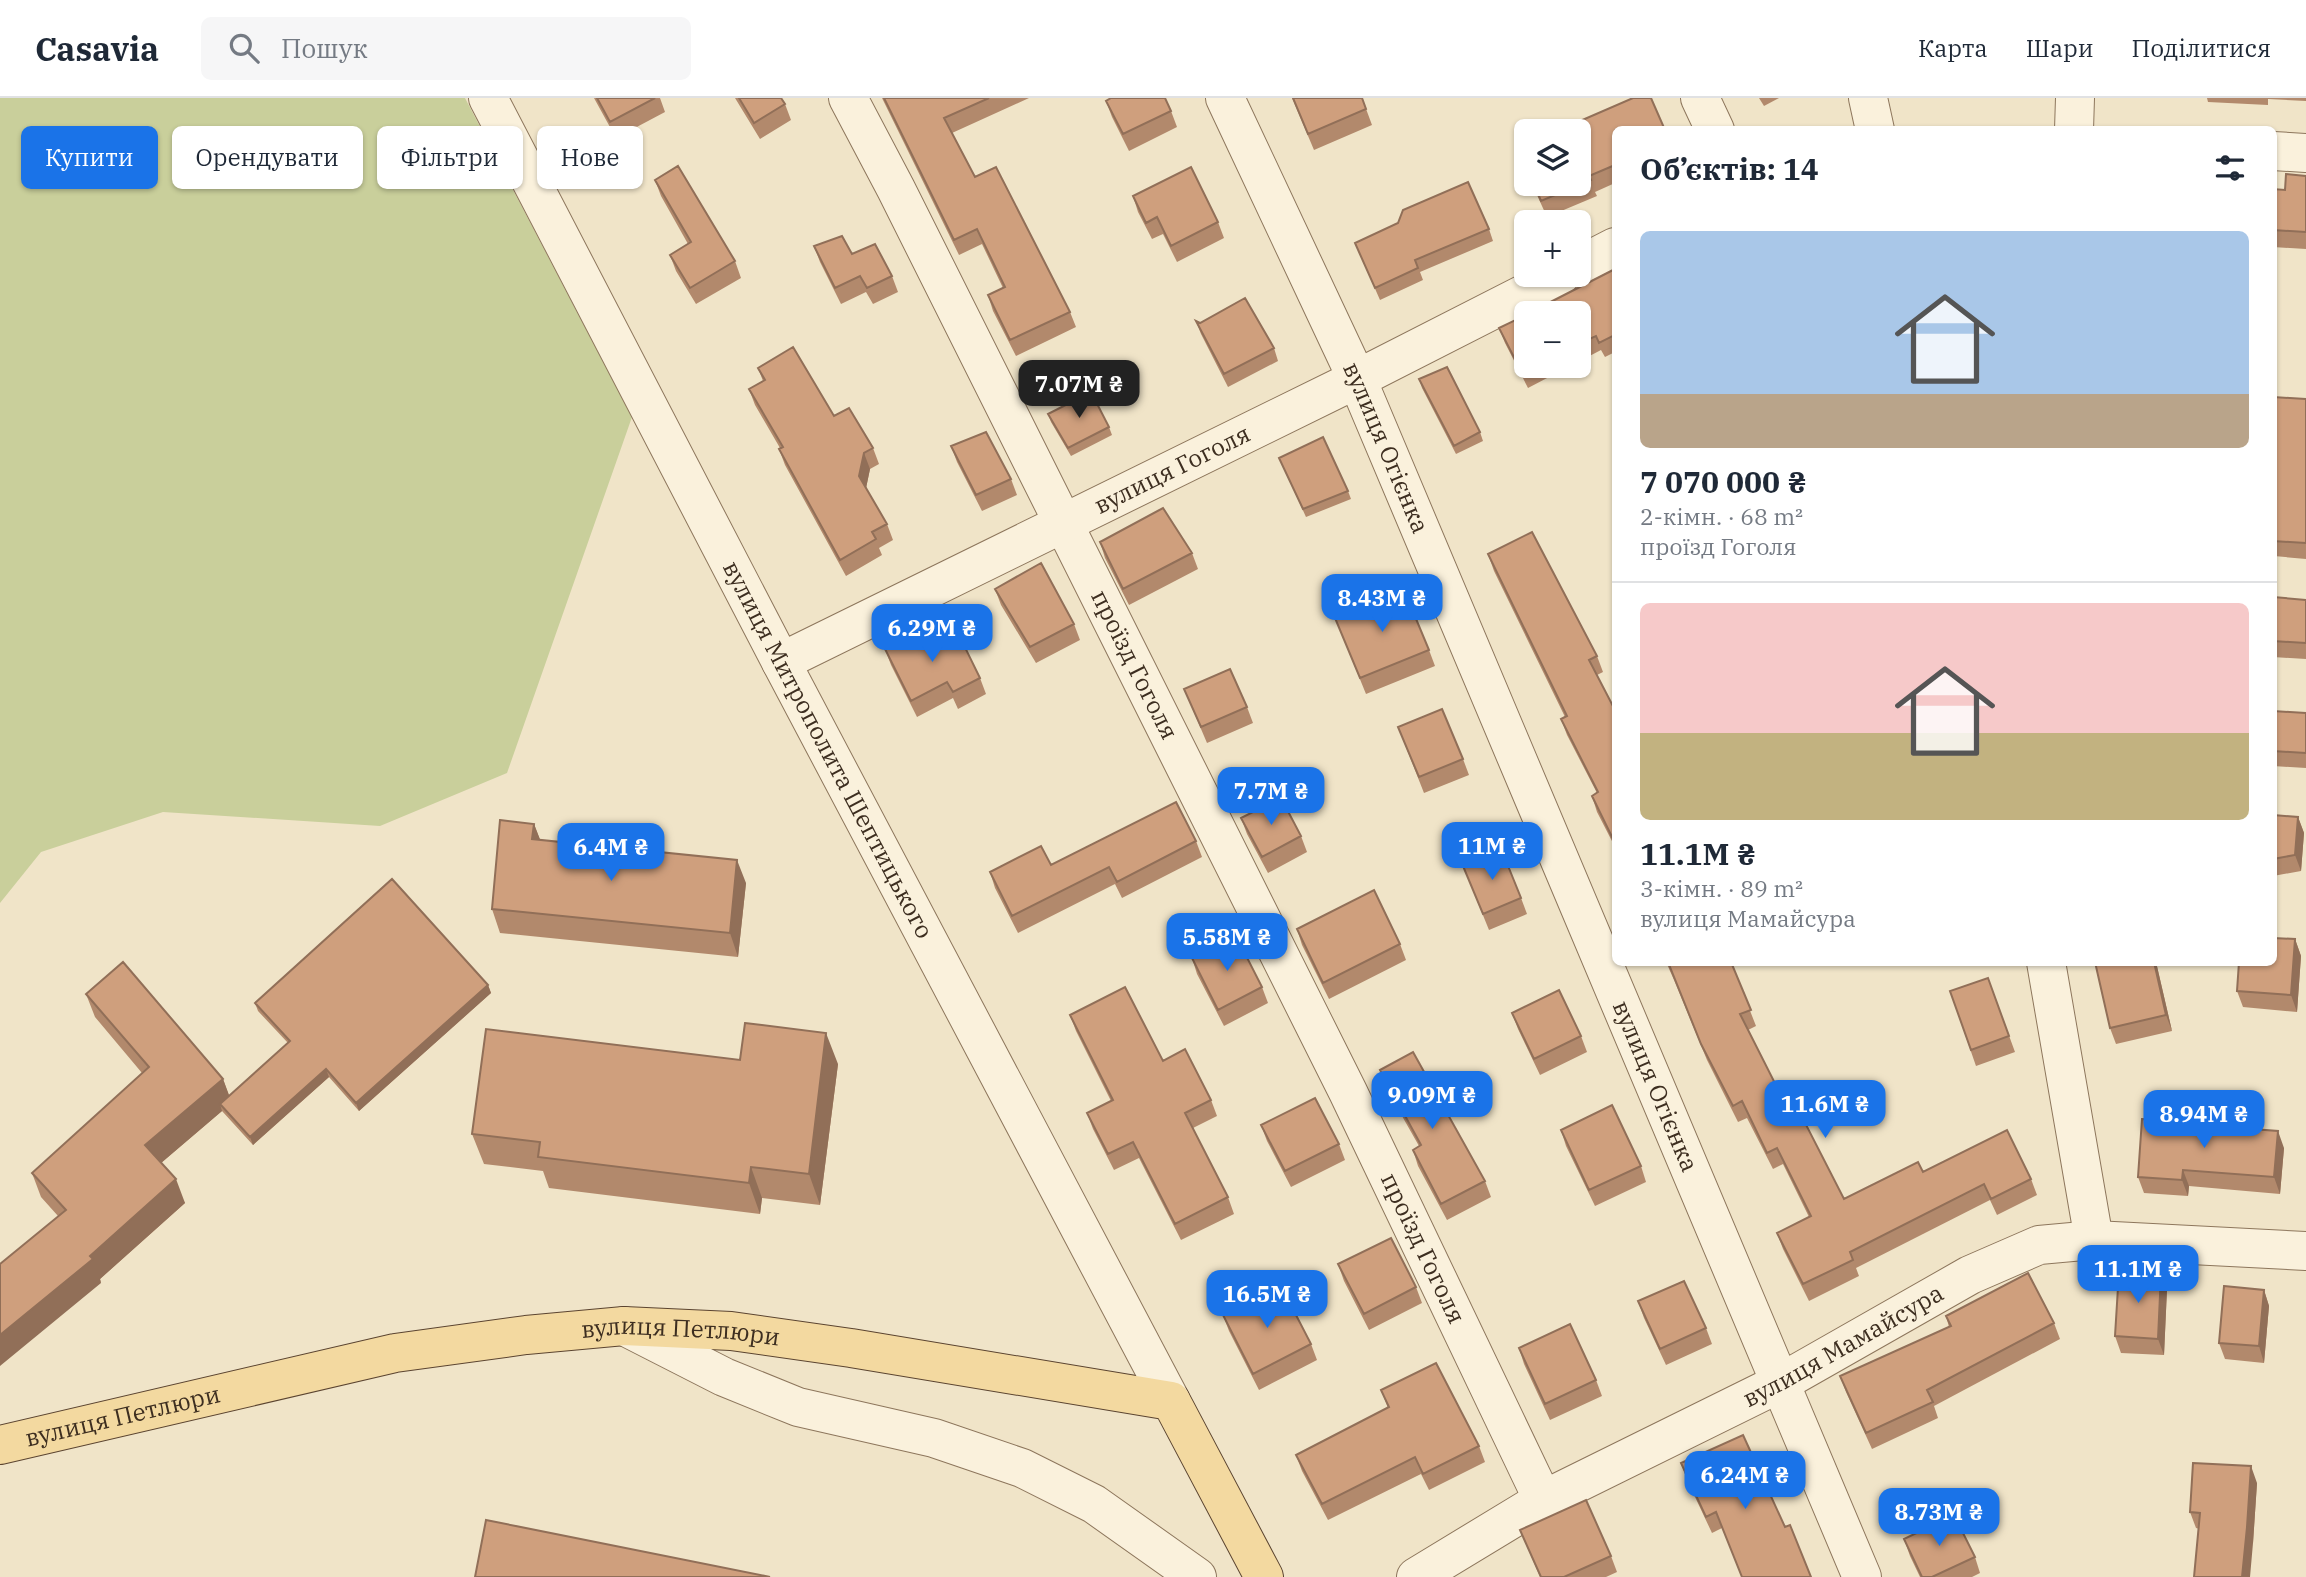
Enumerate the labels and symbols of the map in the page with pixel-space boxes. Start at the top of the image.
street label: вулиця Огієнка [1336,356,1437,538]
pin: 7.07M ₴ [1014,360,1144,420]
street label: вулиця Гоголя [1088,417,1255,521]
street label: вулиця Митрополита Шептицького [716,555,941,944]
pin: 8.43M ₴ [1317,574,1447,634]
street label: проїзд Гоголя [1084,584,1186,745]
pin: 6.29M ₴ [867,604,997,664]
pin: 7.7M ₴ [1214,768,1328,827]
pin: 11M ₴ [1443,822,1541,882]
pin: 6.4M ₴ [554,824,668,883]
pin: 5.58M ₴ [1162,914,1292,973]
street label: вулиця Огієнка [1606,995,1706,1176]
pin: 9.09M ₴ [1367,1072,1497,1131]
pin: 11.6M ₴ [1760,1080,1890,1140]
pin: 8.94M ₴ [2139,1090,2269,1150]
street label: проїзд Гоголя [1374,1167,1473,1329]
pin: 11.1M ₴ [2073,1246,2203,1305]
pin: 16.5M ₴ [1202,1270,1332,1330]
street label: вулиця Мамайсура [1737,1276,1949,1414]
street label: вулиця Петлюри [580,1309,782,1353]
street label: вулиця Петлюри [22,1377,223,1454]
pin: 6.24M ₴ [1680,1452,1810,1511]
pin: 8.73M ₴ [1874,1488,2004,1548]

